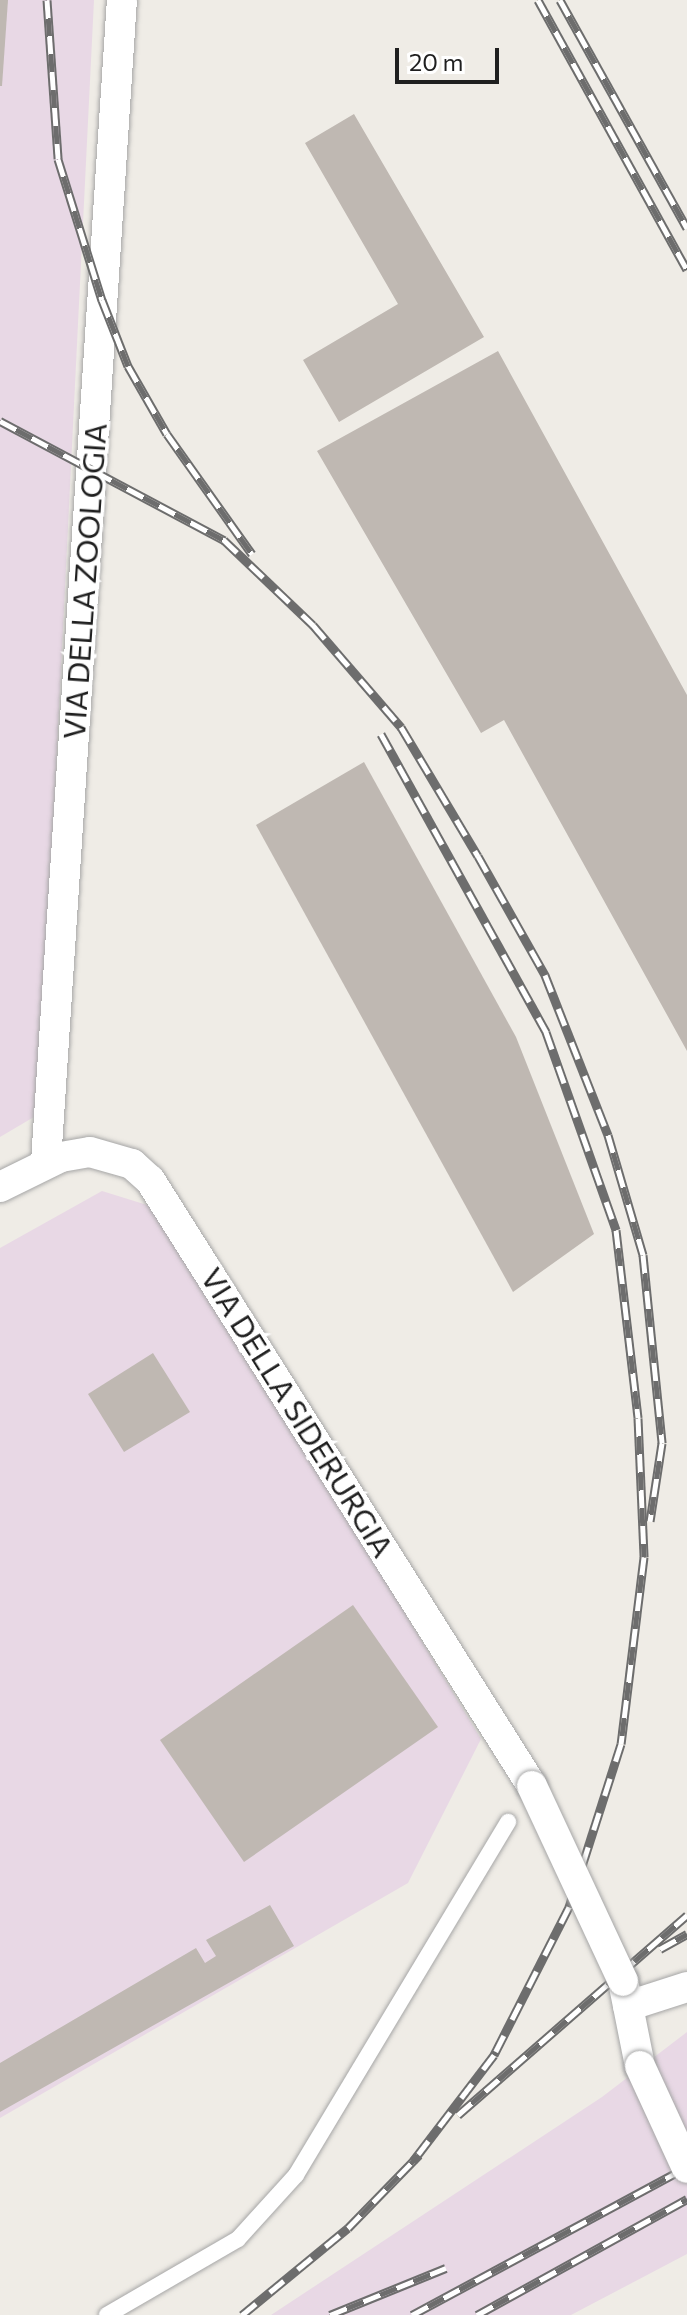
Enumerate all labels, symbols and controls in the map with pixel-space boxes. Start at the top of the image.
scale bar [399,32,503,82]
text: 20 m [409,47,463,76]
street label: VIA DELLA ZOOLOGIA [55,422,113,740]
street label: VIA DELLA SIDERURGIA [194,1261,402,1563]

